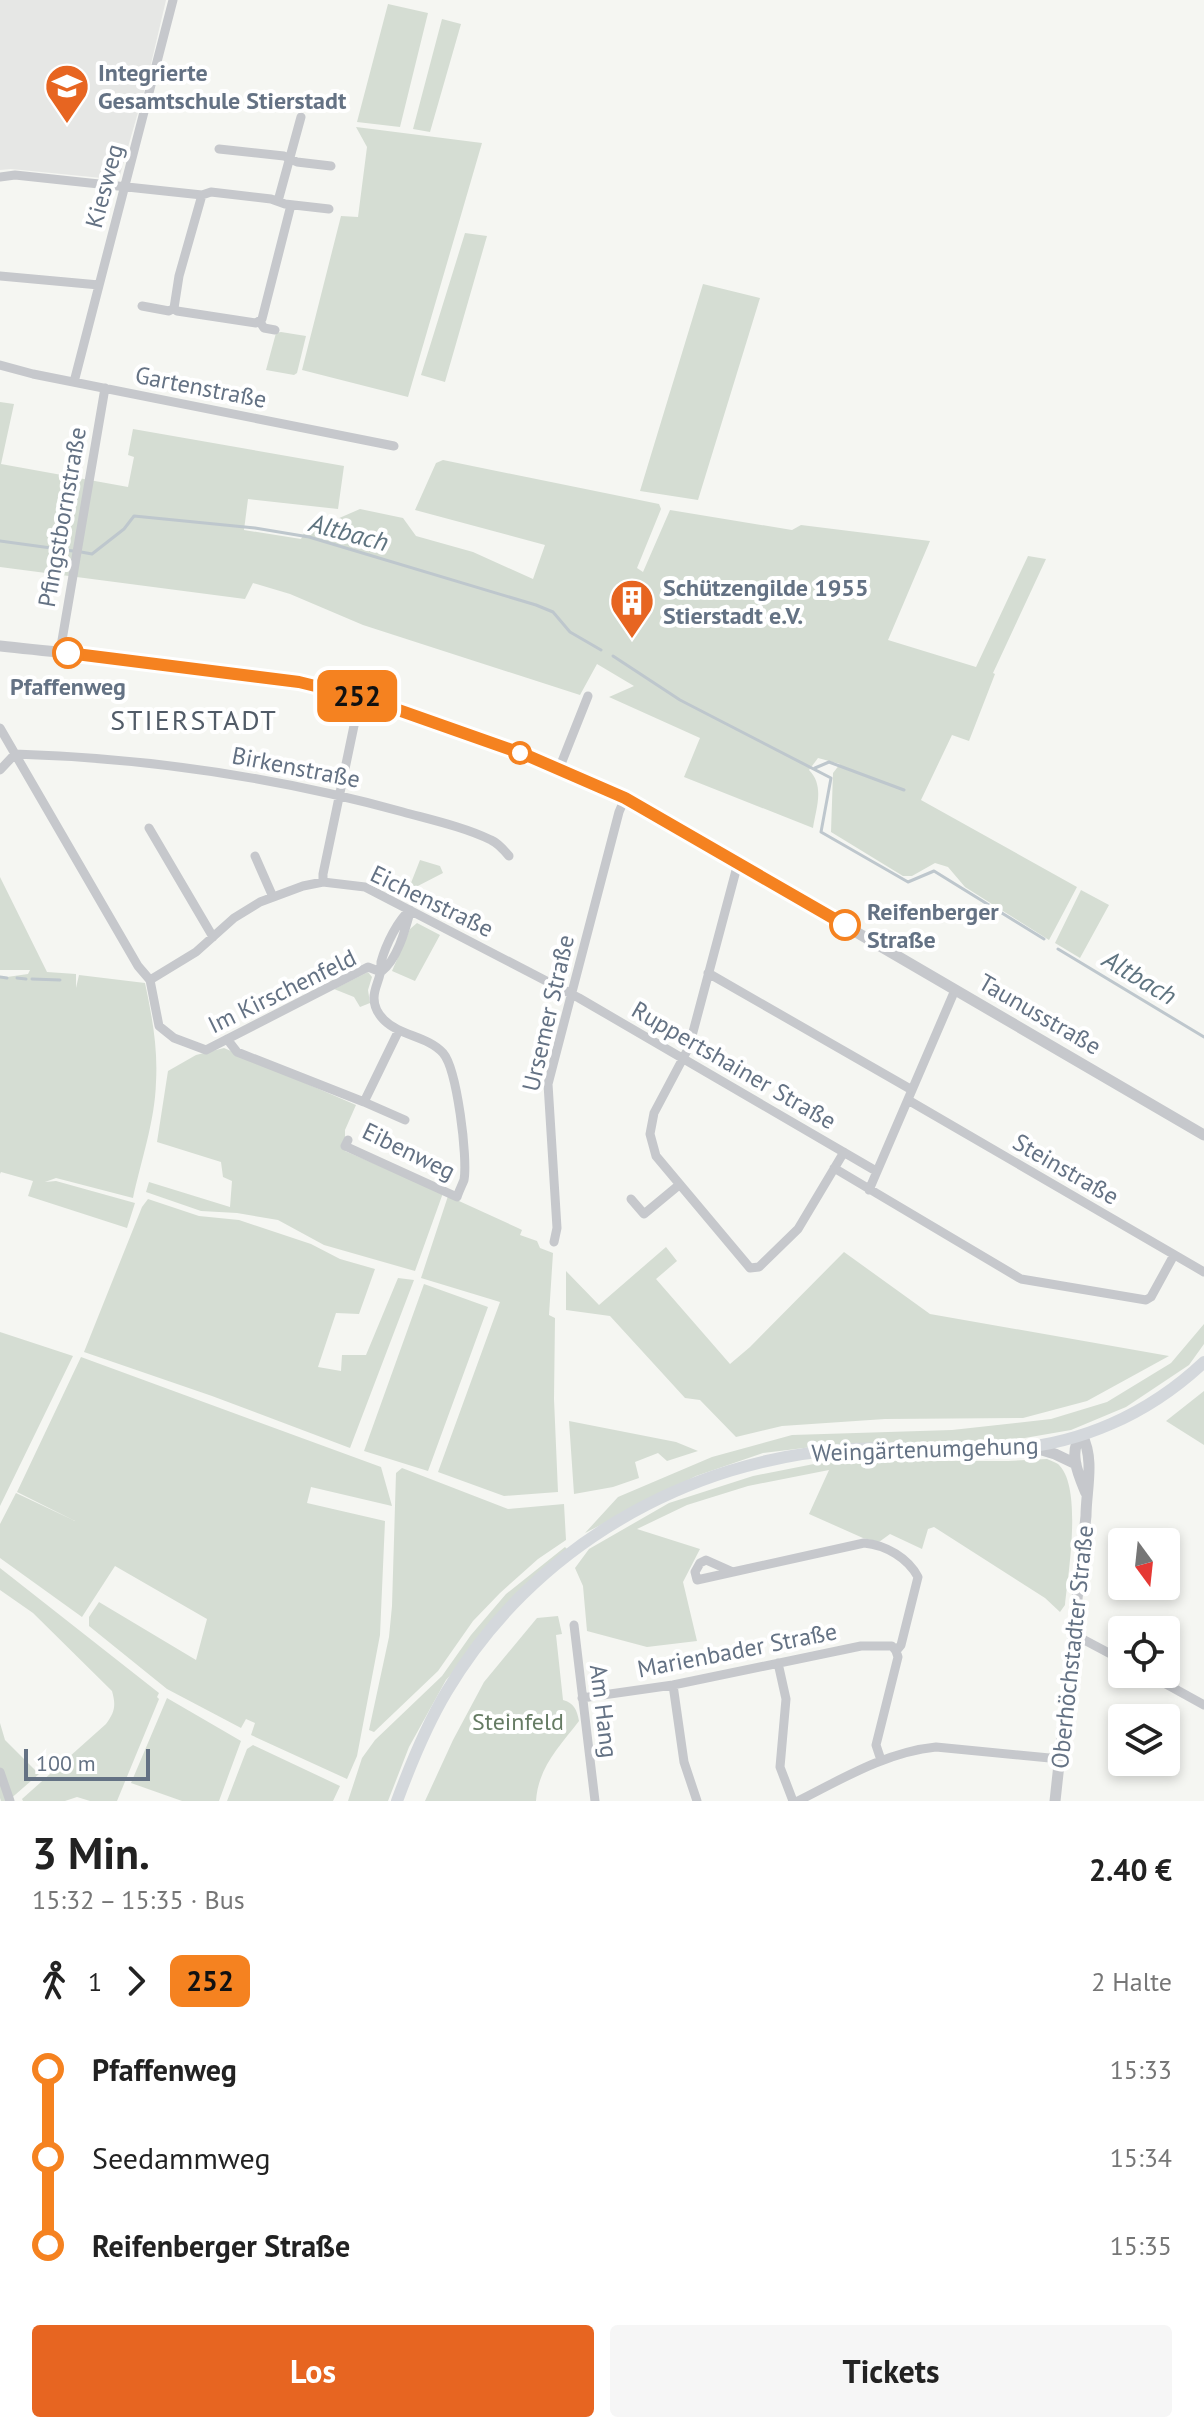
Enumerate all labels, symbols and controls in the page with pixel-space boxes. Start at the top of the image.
place label: Integrierte Gesamtschule Stierstadt [98,57,347,116]
school or university icon: Integrierte Gesamtschule Stierstadt [43,62,91,125]
street label: Kiesweg [78,141,130,231]
street label: Gartenstraße [133,359,269,415]
street label: Pfingstbornstraße [31,424,93,610]
water label: Altbach [305,505,392,558]
place label: Schützengilde 1955 Stierstadt e.V. [663,572,869,631]
building icon: Schützengilde 1955 Stierstadt e.V. [608,577,656,640]
marker: Pfaffenweg [53,638,83,668]
line badge: 252 [311,670,403,722]
place label: Pfaffenweg [10,671,126,702]
text: 252 [333,677,381,714]
district label: STIERSTADT [110,701,278,738]
street label: Birkenstraße [229,739,363,795]
unlabelled marker [509,742,531,764]
street label: Eichenstraße [365,858,499,944]
place label: Reifenberger Straße [867,896,999,955]
marker: Reifenberger Straße [830,910,860,940]
street label: Ursemer Straße [515,932,581,1094]
street label: Im Kirschenfeld [203,942,361,1040]
water label: Altbach [1096,942,1183,1012]
street label: Taunusstraße [973,966,1107,1062]
street label: Ruppertshainer Straße [626,994,842,1136]
street label: Eibenweg [357,1115,461,1187]
street label: Steinstraße [1008,1126,1124,1212]
street label: Weingärtenumgehung [811,1430,1039,1468]
street label: Oberhöchstadter Straße [1044,1524,1100,1770]
north arrow [1108,1528,1180,1600]
map controls [1108,1528,1180,1776]
street label: Marienbader Straße [635,1615,839,1685]
button: locate [1108,1616,1180,1688]
street label: Am Hang [583,1662,625,1760]
button: layers [1108,1704,1180,1776]
park label: Steinfeld [472,1706,564,1737]
scale bar [24,1745,150,1781]
text: 100 m [36,1749,96,1777]
text: 3 Min. [32,1824,150,1881]
text: 2.40 € [1089,1850,1172,1889]
text: 15:32 – 15:35 · Bus [32,1883,245,1916]
icon: walk [32,1959,76,2003]
icon: forward [114,1959,158,2003]
text: 252 [186,1962,234,1999]
text: 1 [88,1965,102,1998]
text: 2 Halte [1091,1965,1172,1998]
text: Pfaffenweg [92,2050,237,2089]
text: 15:33 [1110,2053,1172,2086]
text: Seedammweg [92,2138,271,2177]
text: 15:34 [1110,2141,1172,2174]
text: Reifenberger Straße [92,2226,350,2265]
text: 15:35 [1110,2229,1172,2262]
button: Los [32,2325,594,2417]
button: Tickets [610,2325,1172,2417]

